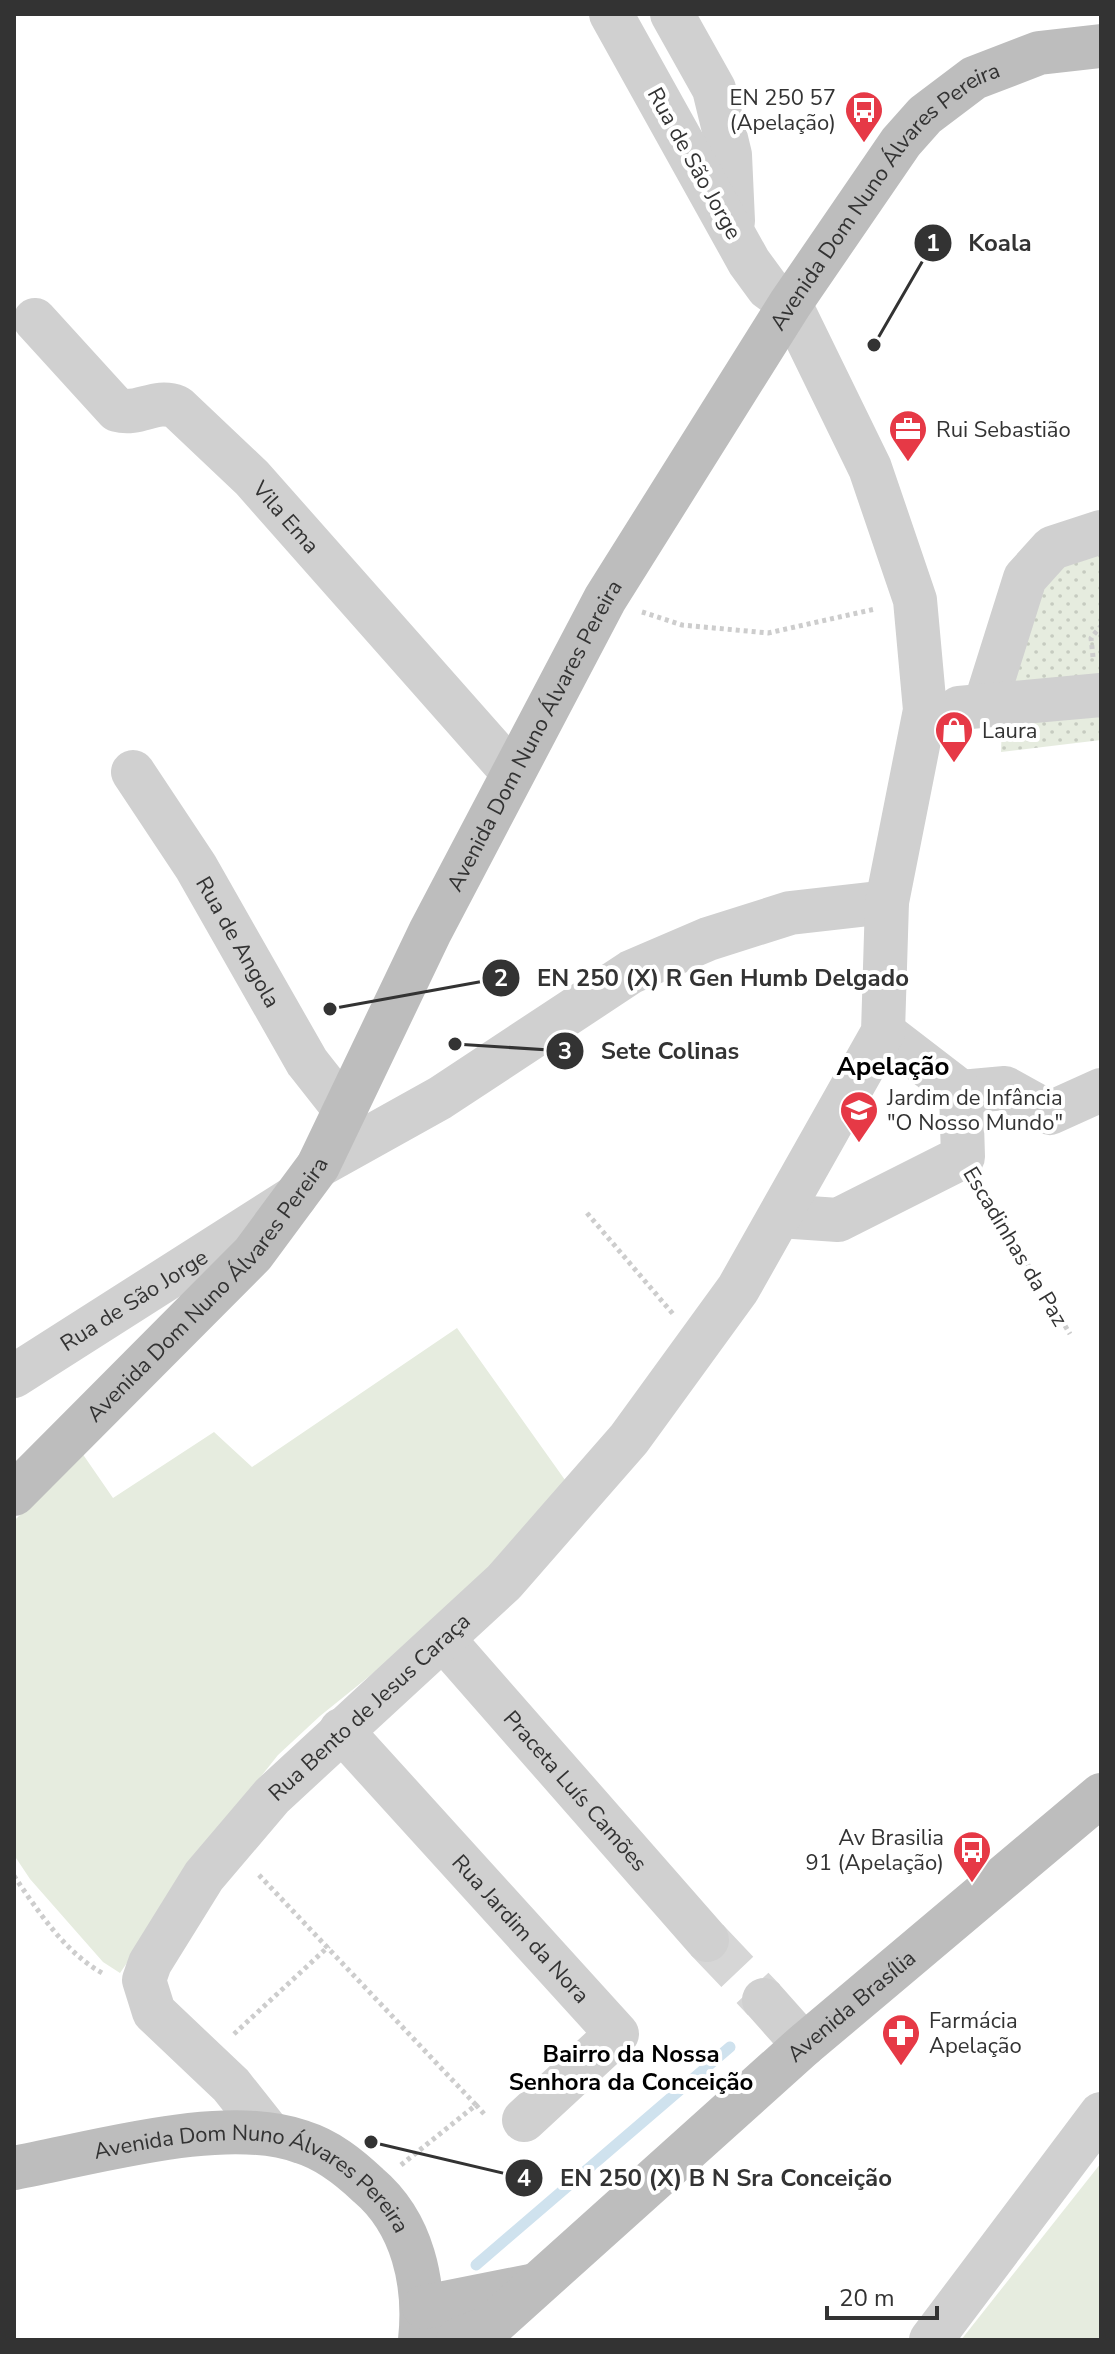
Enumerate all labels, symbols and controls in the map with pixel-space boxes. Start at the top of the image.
street label: Avenida Dom Nuno Álvares Pereira [763,55,1004,336]
street label: Rua de São Jorge [640,82,748,245]
place label: EN 250 57 (Apelação) [730,83,836,138]
bus stop icon: EN 250 57 (Apelação) [843,89,885,144]
callout: Koala [913,219,1048,267]
text: 1 [926,227,940,259]
text: Koala [968,227,1032,259]
office icon: Rui Sebastião [887,408,929,463]
place label: Rui Sebastião [936,415,1071,445]
street label: Vila Ema [245,474,326,560]
street label: Avenida Dom Nuno Álvares Pereira [440,574,629,897]
shop icon: Laura [933,709,975,764]
place label: Laura [982,716,1037,746]
street label: Rua de Angola [188,871,287,1013]
callout: EN 250 (X) R Gen Humb Delgado [481,954,924,1002]
text: 2 [494,962,508,994]
text: EN 250 (X) R Gen Humb Delgado [537,962,909,994]
callout: Sete Colinas [545,1027,756,1075]
text: 3 [558,1035,572,1067]
text: Sete Colinas [601,1035,739,1067]
district label: Apelação [837,1049,949,1084]
place label: Jardim de Infância "O Nosso Mundo" [886,1083,1063,1138]
school or university icon: Jardim de Infância "O Nosso Mundo" [838,1089,880,1144]
street label: Avenida Dom Nuno Álvares Pereira [80,1153,336,1429]
street label: Escadinhas da Paz [956,1161,1075,1332]
street label: Rua de São Jorge [55,1242,214,1359]
street label: Rua Bento de Jesus Caraça [262,1607,477,1808]
street label: Praceta Luís Camões [496,1704,654,1878]
place label: Av Brasilia 91 (Apelação) [805,1823,944,1878]
bus stop icon: Av Brasilia 91 (Apelação) [951,1829,993,1884]
street label: Rua Jardim da Nora [445,1848,596,2010]
street label: Avenida Brasília [781,1943,922,2069]
place label: Farmácia Apelação [929,2006,1022,2061]
pharmacy icon: Farmácia Apelação [880,2012,922,2067]
district label: Bairro da Nossa Senhora da Conceição [509,2038,753,2098]
street label: Avenida Dom Nuno Álvares Pereira [91,2118,416,2238]
callout: EN 250 (X) B N Sra Conceição [504,2154,908,2202]
text: 4 [517,2162,531,2194]
text: EN 250 (X) B N Sra Conceição [560,2162,892,2194]
scale bar [827,2270,937,2320]
text: 20 m [839,2282,895,2314]

